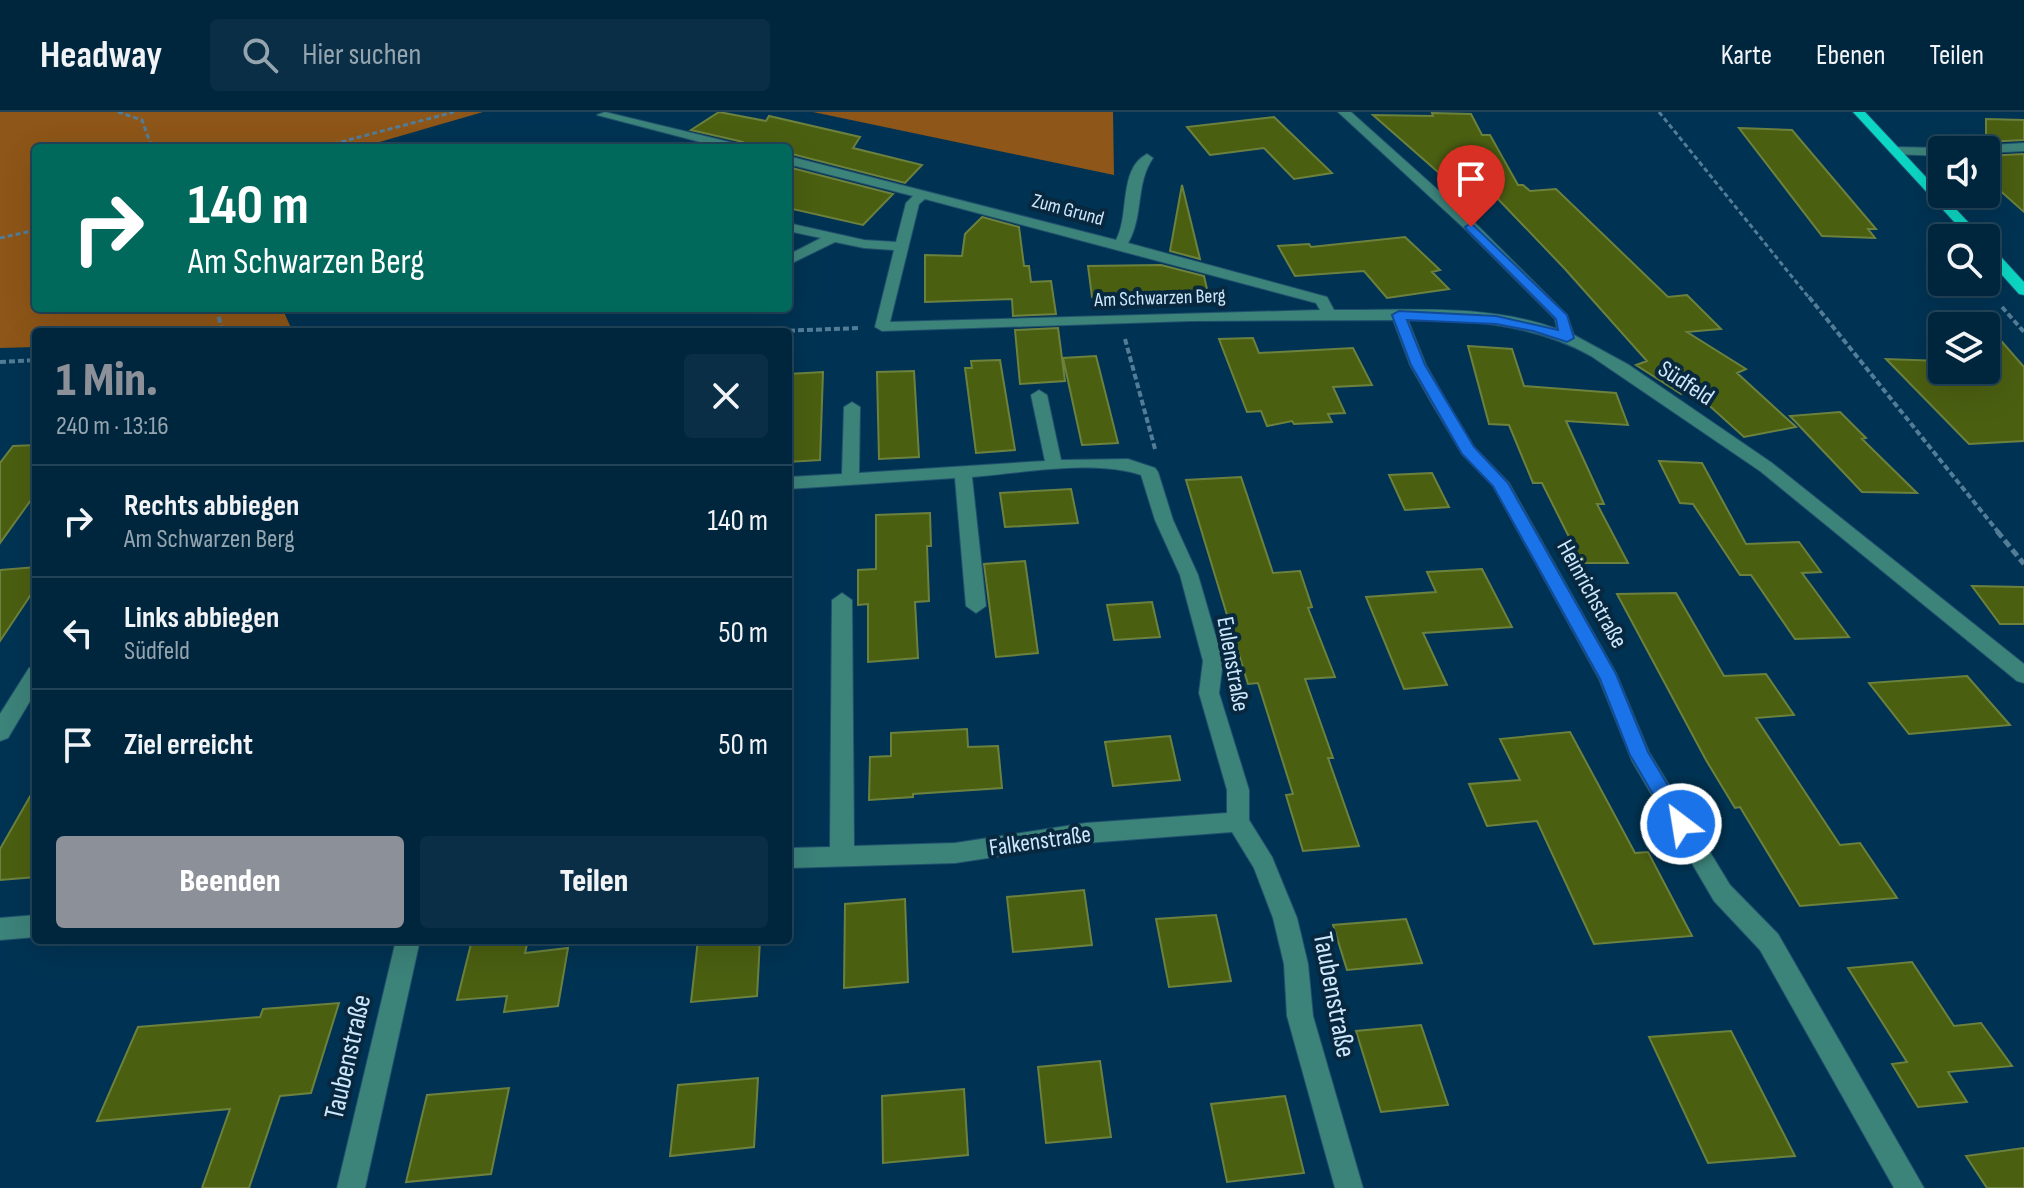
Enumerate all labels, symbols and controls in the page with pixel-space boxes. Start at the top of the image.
search box [210,19,770,91]
text: Headway [40,33,162,78]
icon: search [238,33,282,77]
text: Hier suchen [302,37,421,73]
text: Karte [1721,39,1772,72]
text: Ebenen [1816,39,1886,72]
text: Teilen [1930,39,1984,72]
map controls [1928,136,2000,384]
button: sound [1928,136,2000,208]
pin [1437,145,1505,227]
icon: arrive [1449,157,1493,201]
text: 140 m [188,173,309,240]
icon: right [56,176,160,280]
street label: Zum Grund [1029,189,1107,231]
button: search [1928,224,2000,296]
text: Am Schwarzen Berg [188,241,424,284]
street label: Am Schwarzen Berg [1093,284,1226,312]
button: layers [1928,312,2000,384]
text: 1 Min. [56,352,158,409]
button: close [684,354,768,438]
street label: Südfeld [1653,354,1719,412]
text: 240 m · 13:16 [56,411,169,442]
text: Rechts abbiegen [124,488,299,524]
icon: right [56,499,100,543]
text: 140 m [708,503,768,539]
text: Am Schwarzen Berg [124,524,295,555]
street label: Heinrichstraße [1550,535,1634,653]
text: Links abbiegen [124,600,279,636]
icon: left [56,611,100,655]
street label: Eulenstraße [1210,614,1256,714]
text: 50 m [719,615,768,651]
text: Südfeld [124,636,190,667]
icon: arrive [56,723,100,767]
text: Ziel erreicht [124,727,253,763]
text: 50 m [719,727,768,763]
position arrow [1639,782,1723,866]
street label: Falkenstraße [987,820,1093,862]
button: Beenden [56,836,404,928]
button: Teilen [420,836,768,928]
street label: Taubenstraße [1306,930,1362,1060]
street label: Taubenstraße [318,991,378,1123]

